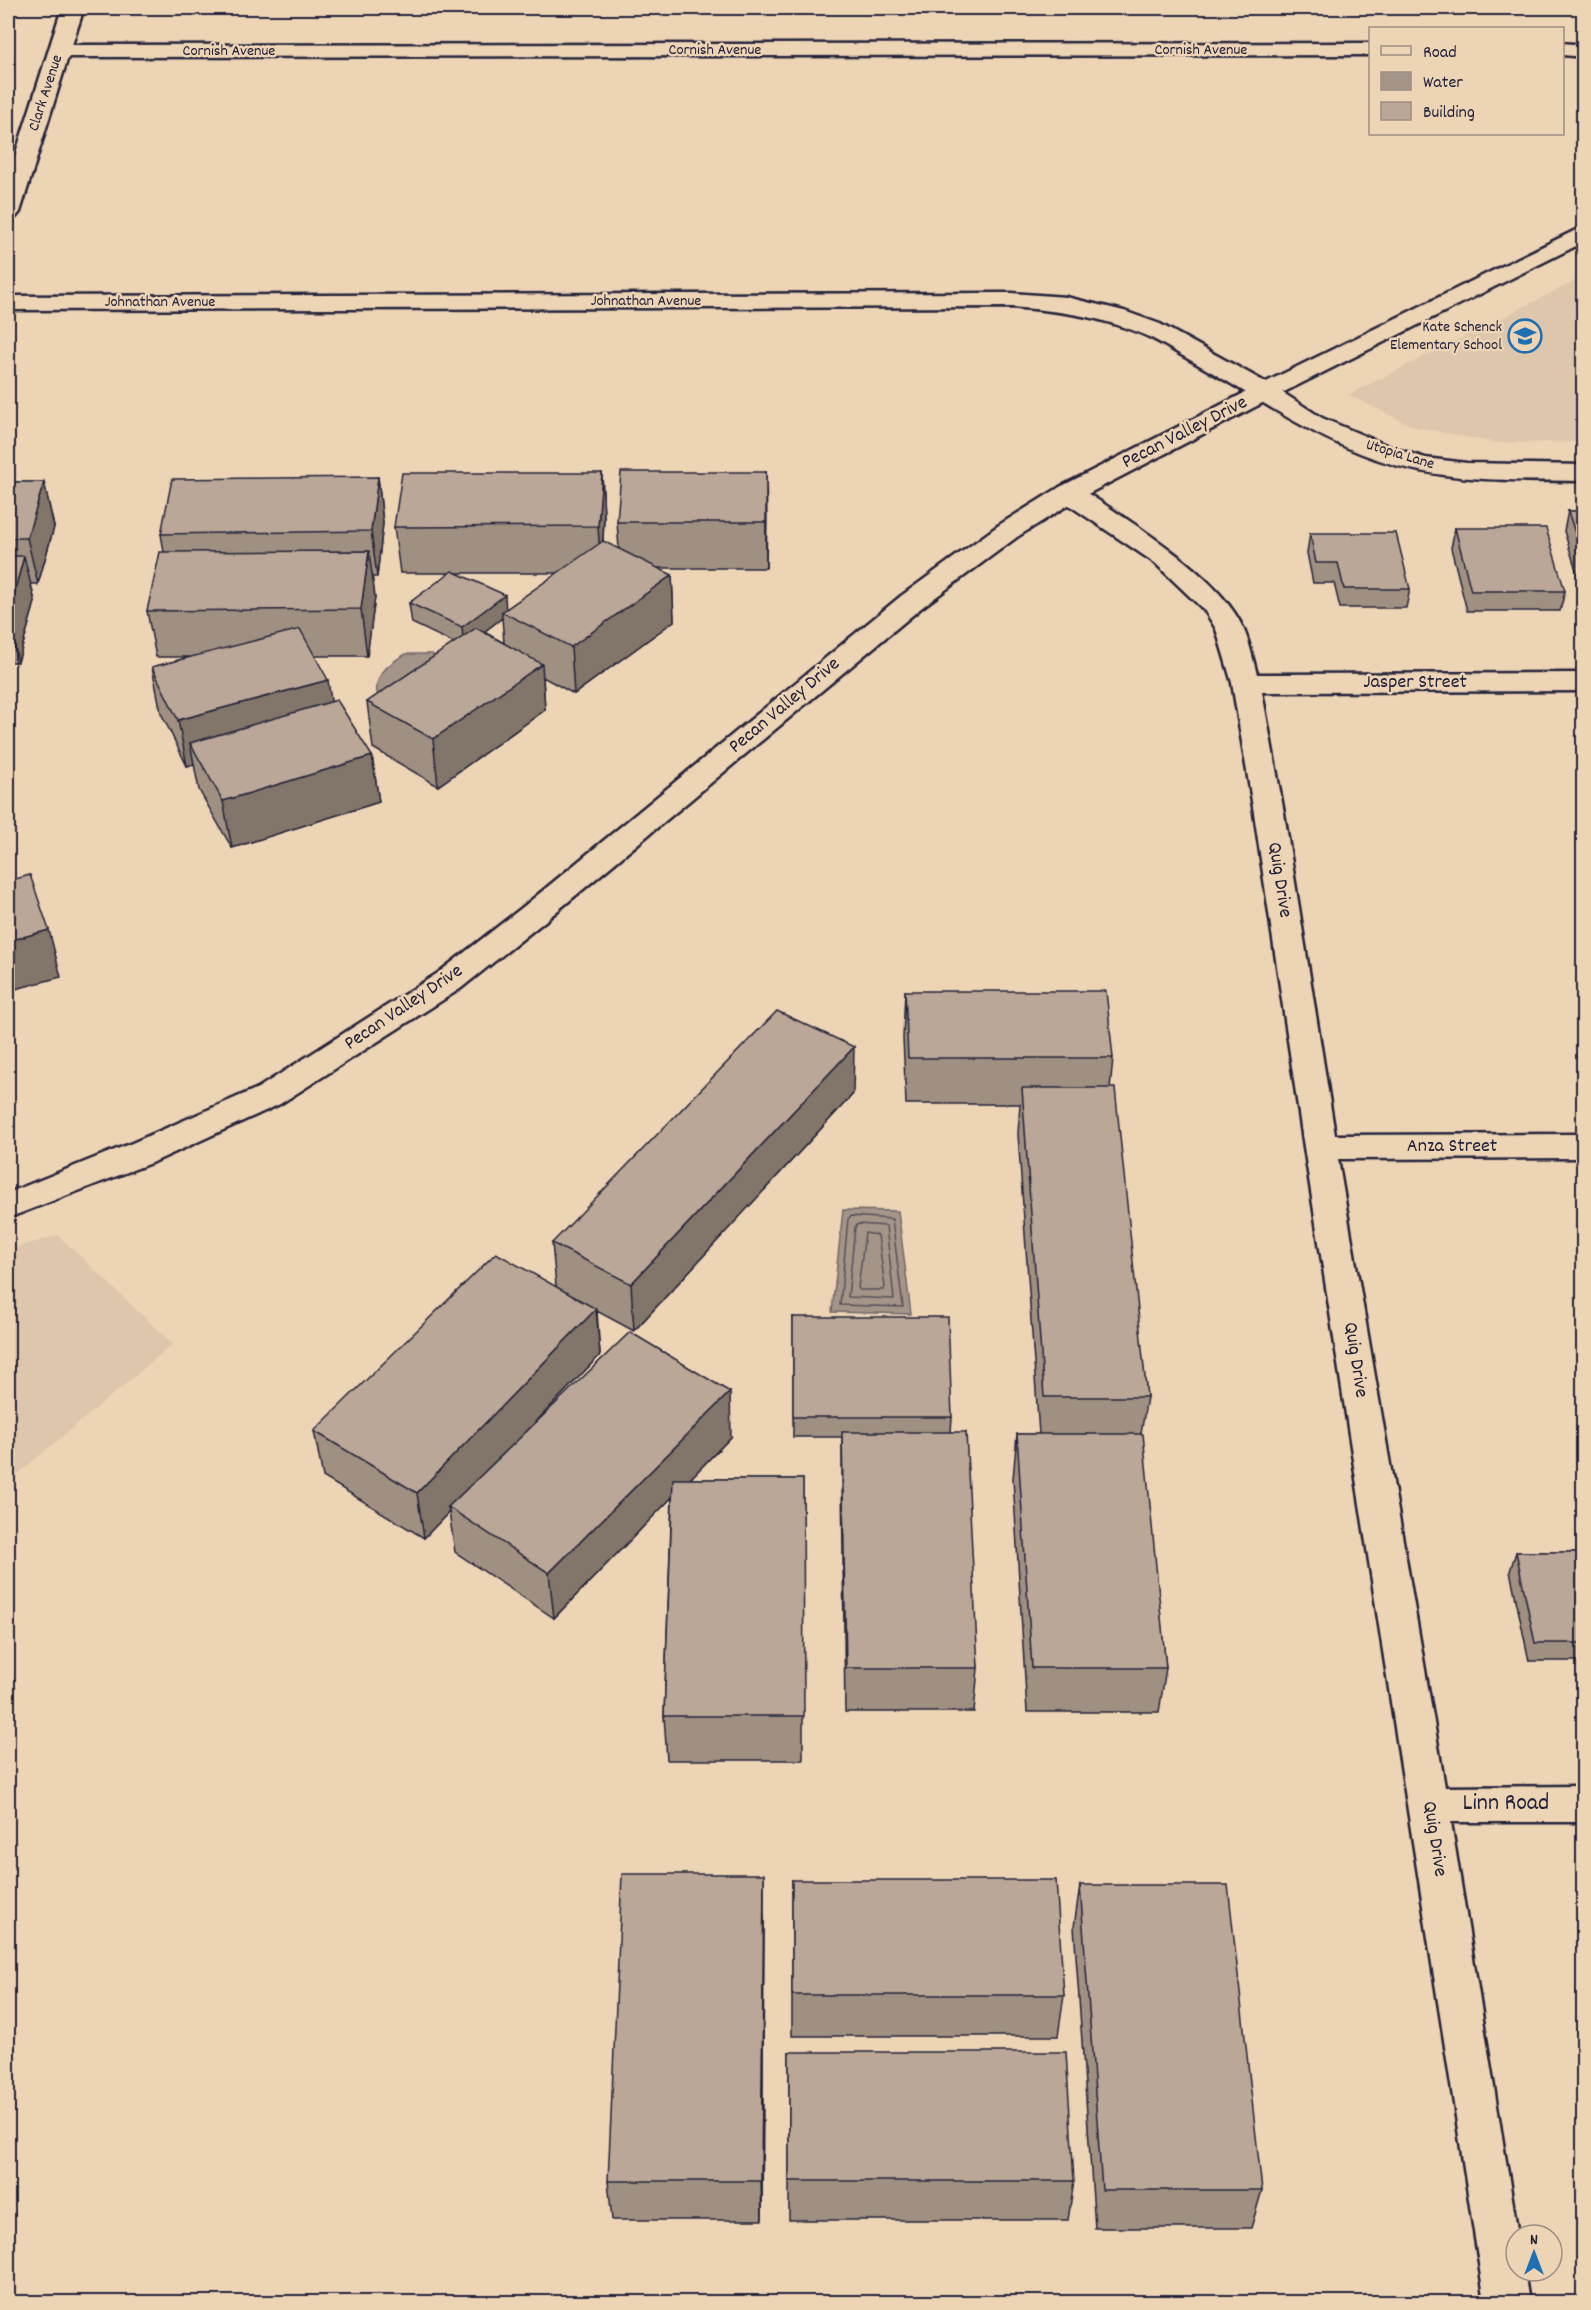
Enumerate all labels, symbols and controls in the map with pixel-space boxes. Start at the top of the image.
legend [1369,27,1564,135]
street label: Cornish Avenue [669,39,761,62]
street label: Cornish Avenue [1155,39,1247,62]
street label: Cornish Avenue [183,40,275,63]
text: Road [1423,41,1457,66]
street label: Clark Avenue [23,52,69,134]
text: Water [1423,71,1463,96]
text: Building [1423,101,1475,126]
street label: Johnathan Avenue [591,290,701,313]
street label: Johnathan Avenue [105,291,215,314]
place label: Kate Schenck Elementary School [1390,316,1502,357]
school or university icon: Kate Schenck Elementary School [1507,318,1543,354]
street label: Pecan Valley Drive [1117,389,1253,477]
street label: Utopia Lane [1363,434,1437,476]
street label: Pecan Valley Drive [723,651,847,761]
street label: Jasper Street [1363,669,1467,697]
street label: Quig Drive [1259,840,1299,920]
street label: Pecan Valley Drive [339,958,469,1058]
street label: Anza Street [1407,1133,1497,1161]
street label: Quig Drive [1335,1320,1375,1400]
street label: Linn Road [1463,1787,1549,1821]
street label: Quig Drive [1414,1799,1454,1879]
north arrow [1504,2223,1564,2283]
text: N [1530,2229,1538,2252]

